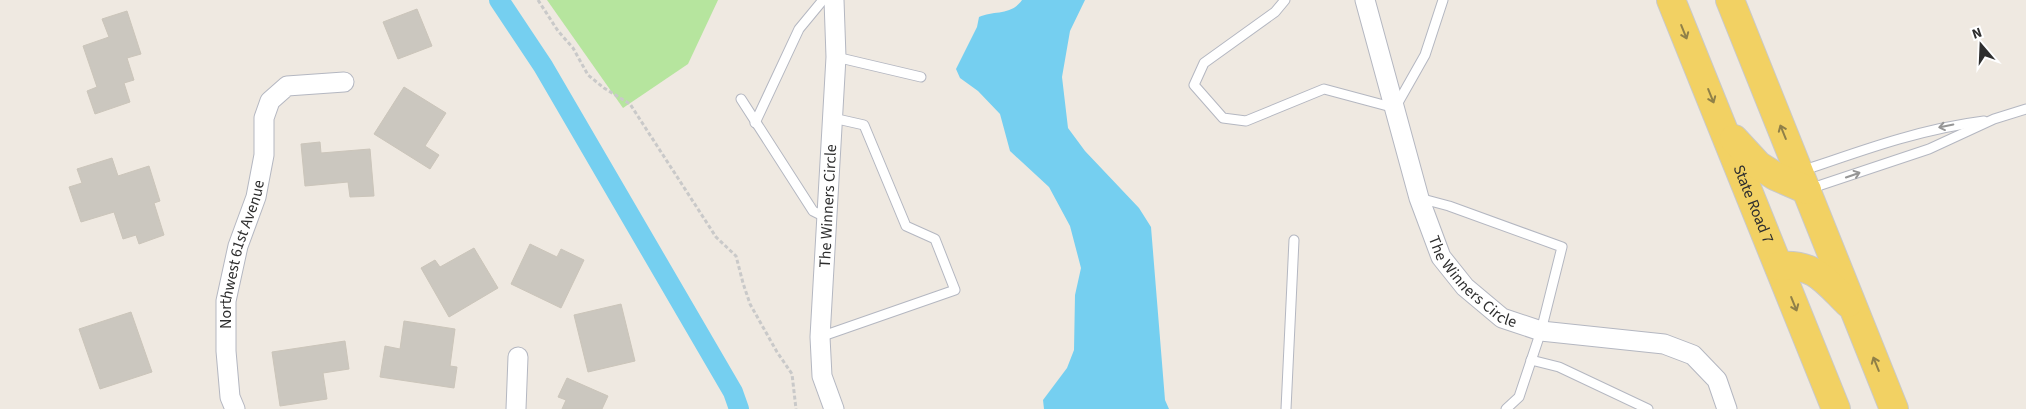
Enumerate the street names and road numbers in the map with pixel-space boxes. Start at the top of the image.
street label: The Winners Circle [814,144,842,268]
street label: State Road 7 [1728,161,1779,247]
street label: Northwest 61st Avenue [215,178,270,329]
street label: The Winners Circle [1423,233,1520,333]

